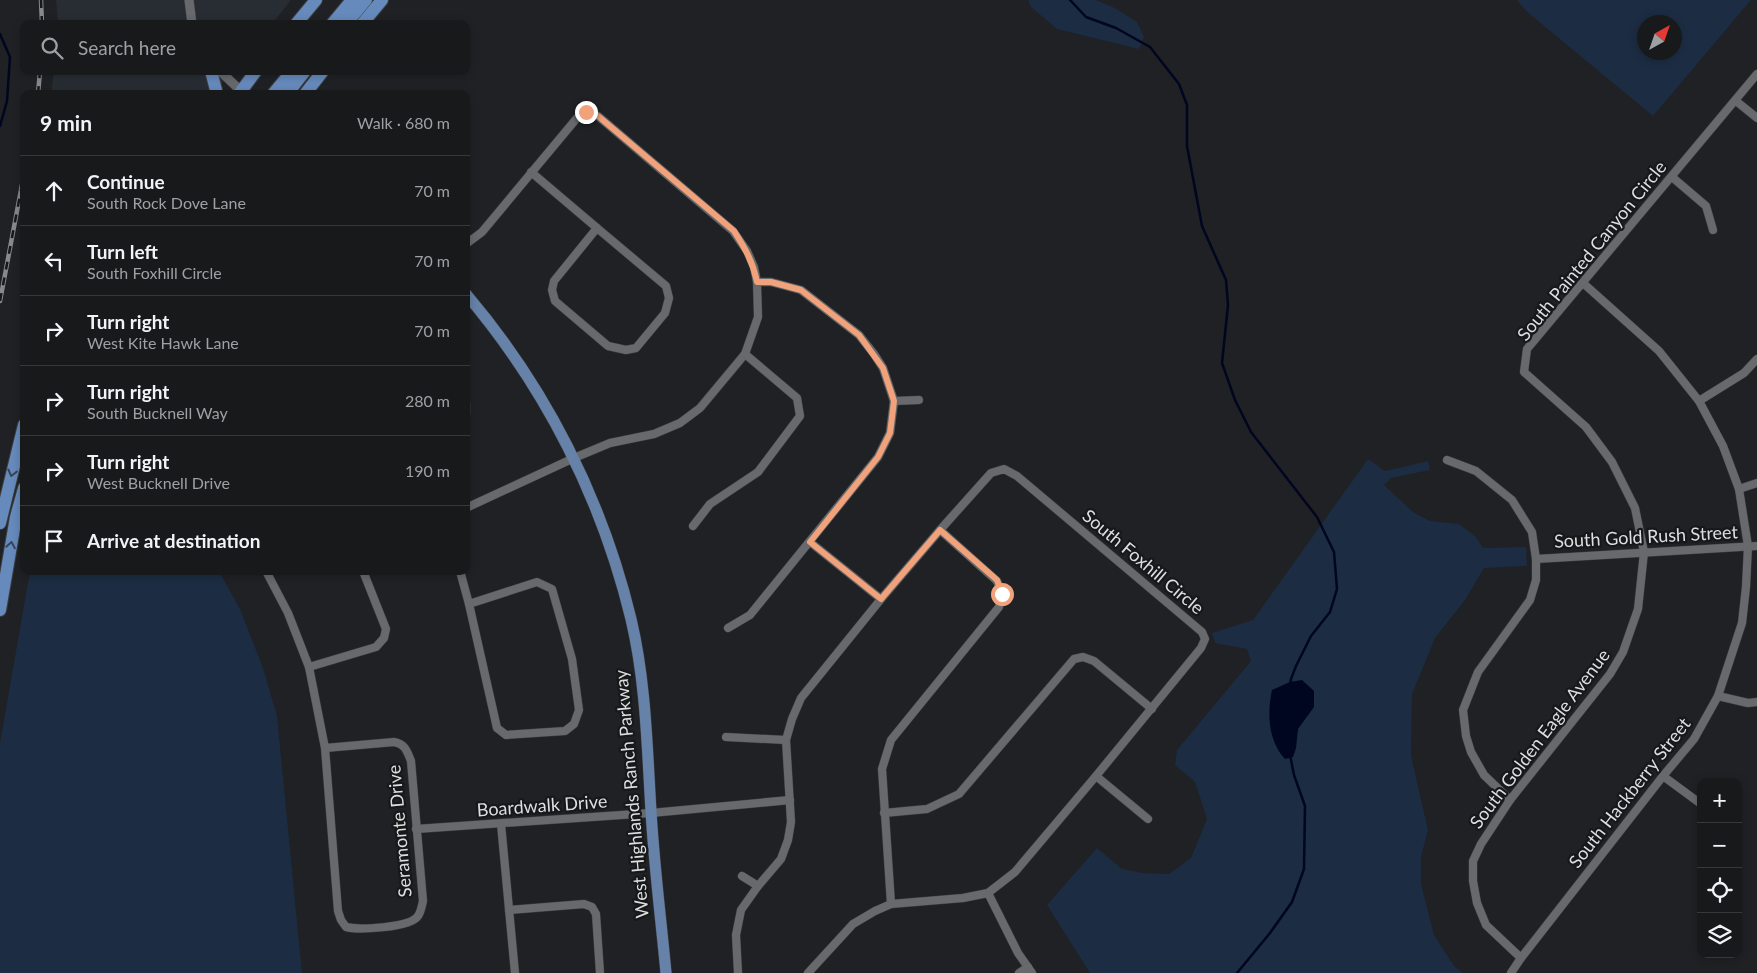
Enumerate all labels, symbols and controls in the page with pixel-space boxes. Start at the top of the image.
north arrow [1637,15,1682,60]
search box [20,20,470,75]
icon: search [38,34,66,62]
text: Search here [78,36,176,59]
route end [575,101,598,124]
text: 9 min [40,110,92,135]
text: Walk · 680 m [357,113,450,132]
street label: South Painted Canyon Circle [1512,156,1671,345]
text: Continue [87,170,165,193]
icon: ahead [40,177,68,205]
text: 70 m [414,181,450,200]
text: South Rock Dove Lane [87,193,246,212]
text: Turn left [87,240,158,263]
icon: left [40,247,68,275]
text: 70 m [414,251,450,270]
text: South Foxhill Circle [87,263,222,282]
text: Turn right [87,310,169,333]
icon: right [40,317,68,345]
text: 70 m [414,321,450,340]
text: West Kite Hawk Lane [87,333,239,352]
text: Turn right [87,380,169,403]
icon: right [40,387,68,415]
text: 280 m [405,391,450,410]
text: South Bucknell Way [87,403,228,422]
text: Turn right [87,450,169,473]
icon: right [40,457,68,485]
text: 190 m [405,461,450,480]
one-way arrow [7,468,18,477]
text: West Bucknell Drive [87,473,230,492]
street label: South Foxhill Circle [1079,504,1209,618]
street label: South Gold Rush Street [1553,520,1739,552]
icon: arrive [40,527,68,555]
text: Arrive at destination [87,529,260,552]
one-way arrow [6,540,16,549]
route start [991,583,1014,606]
street label: South Golden Eagle Avenue [1465,644,1614,832]
street label: West Highlands Ranch Parkway [609,668,653,919]
street label: South Hackberry Street [1564,712,1695,872]
street label: Seramonte Drive [382,764,416,898]
map controls [1697,778,1742,958]
button: + [1697,778,1742,823]
street label: Boardwalk Drive [476,789,608,821]
button: − [1697,823,1742,868]
button: locate [1697,868,1742,913]
button: layers [1697,913,1742,958]

